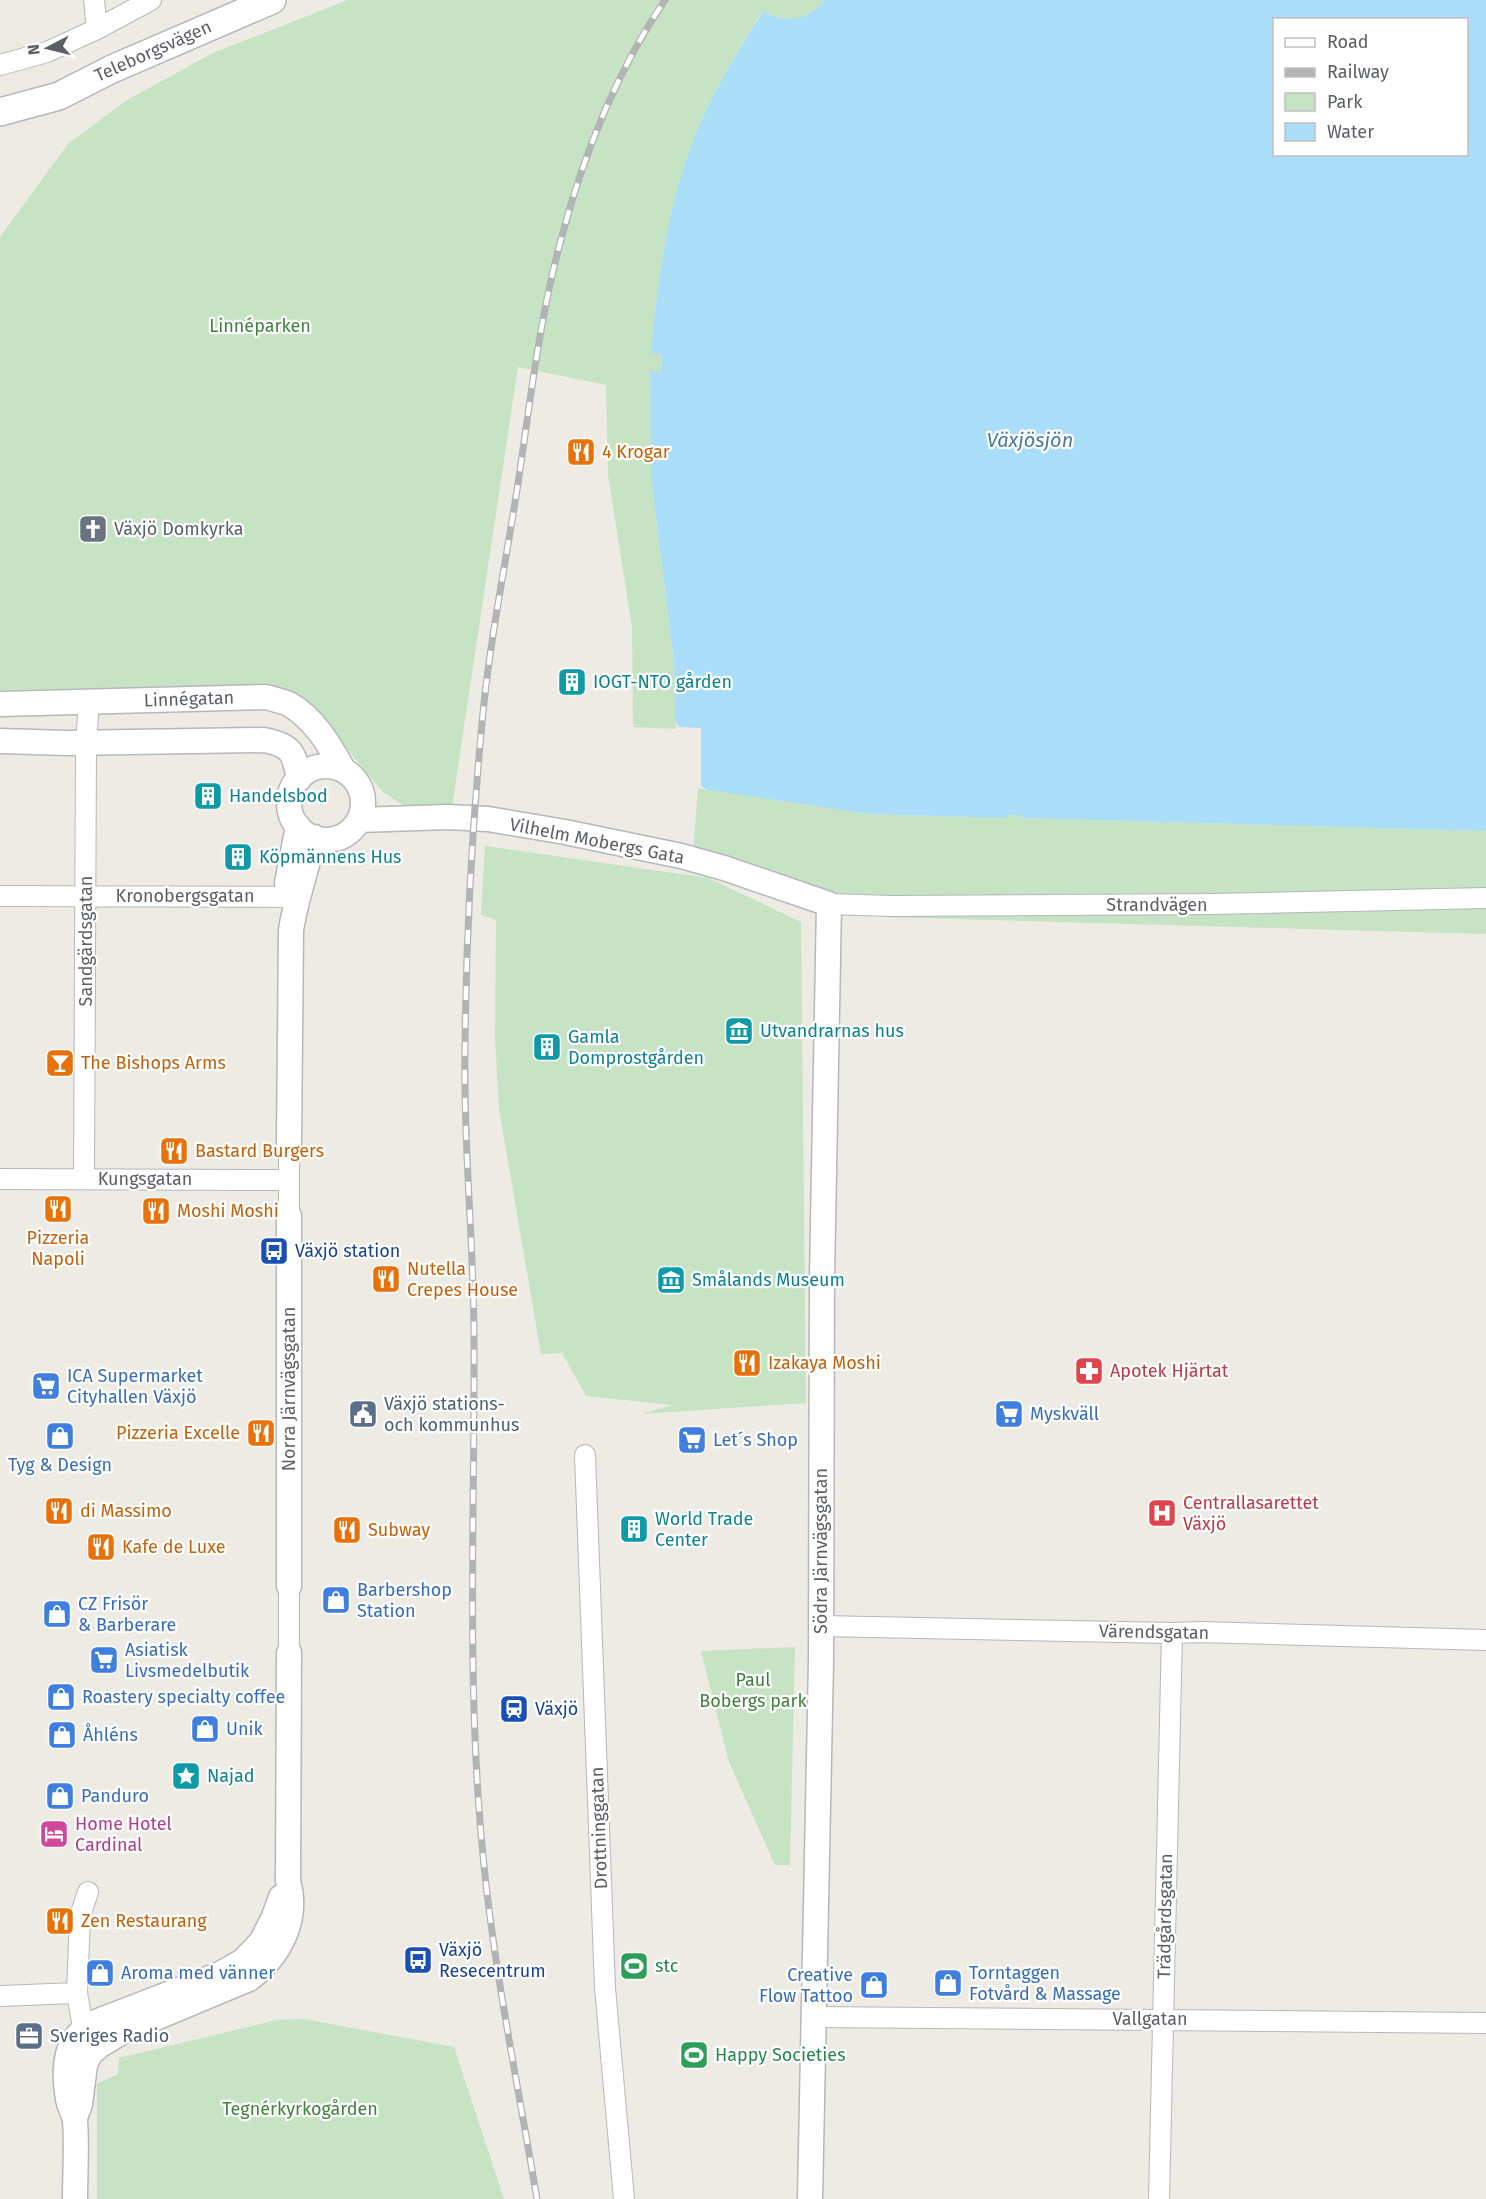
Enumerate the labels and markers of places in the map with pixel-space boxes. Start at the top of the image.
restaurant icon: 4 Krogar [565,436,597,468]
place label: 4 Krogar [602,441,670,463]
church icon: Växjö Domkyrka [77,513,109,545]
place label: Växjö Domkyrka [114,518,243,540]
building icon: IOGT-NTO gården [556,666,588,698]
place label: IOGT-NTO gården [593,671,732,693]
building icon: Handelsbod [192,780,224,812]
place label: Handelsbod [229,785,328,807]
building icon: Köpmännens Hus [222,841,254,873]
place label: Köpmännens Hus [259,846,402,868]
museum icon: Utvandrarnas hus [723,1015,755,1047]
place label: Utvandrarnas hus [760,1020,904,1042]
place label: Gamla Domprostgården [568,1026,704,1069]
building icon: Gamla Domprostgården [531,1031,563,1063]
bar icon: The Bishops Arms [44,1047,76,1079]
place label: The Bishops Arms [81,1052,226,1074]
restaurant icon: Bastard Burgers [158,1135,190,1167]
place label: Bastard Burgers [195,1140,324,1162]
restaurant icon: Pizzeria Napoli [42,1193,74,1225]
restaurant icon: Moshi Moshi [140,1195,172,1227]
place label: Moshi Moshi [177,1200,279,1222]
place label: Pizzeria Napoli [27,1227,89,1270]
bus stop icon: Växjö station [258,1235,290,1267]
place label: Växjö station [295,1240,400,1262]
place label: Nutella Crepes House [407,1258,518,1301]
restaurant icon: Nutella Crepes House [370,1263,402,1295]
museum icon: Smålands Museum [655,1264,687,1296]
place label: Smålands Museum [692,1269,845,1291]
restaurant icon: Izakaya Moshi [731,1347,763,1379]
place label: Izakaya Moshi [768,1352,881,1374]
pharmacy icon: Apotek Hjärtat [1073,1355,1105,1387]
place label: Apotek Hjärtat [1110,1360,1229,1382]
place label: ICA Supermarket Cityhallen Växjö [67,1365,203,1408]
supermarket icon: ICA Supermarket Cityhallen Växjö [30,1370,62,1402]
place label: Växjö stations- och kommunhus [384,1393,519,1436]
public building icon: Växjö stations- och kommunhus [347,1398,379,1430]
supermarket icon: Myskväll [993,1398,1025,1430]
place label: Myskväll [1030,1403,1099,1425]
restaurant icon: Pizzeria Excelle [245,1417,277,1449]
shop icon: Tyg & Design [44,1420,76,1452]
place label: Pizzeria Excelle [116,1422,240,1444]
supermarket icon: Let´s Shop [676,1424,708,1456]
place label: Let´s Shop [713,1429,798,1451]
place label: Tyg & Design [8,1454,112,1476]
place label: Centrallasarettet Växjö [1183,1492,1319,1535]
restaurant icon: di Massimo [43,1495,75,1527]
hospital icon: Centrallasarettet Växjö [1146,1497,1178,1529]
place label: di Massimo [80,1500,172,1522]
place label: World Trade Center [655,1508,753,1551]
building icon: World Trade Center [618,1513,650,1545]
restaurant icon: Subway [331,1514,363,1546]
place label: Subway [368,1519,430,1541]
restaurant icon: Kafe de Luxe [85,1531,117,1563]
place label: Kafe de Luxe [122,1536,226,1558]
place label: Barbershop Station [357,1579,452,1622]
shop icon: Barbershop Station [320,1584,352,1616]
place label: CZ Frisör & Barberare [78,1593,176,1636]
shop icon: CZ Frisör & Barberare [41,1598,73,1630]
place label: Asiatisk Livsmedelbutik [125,1639,250,1682]
supermarket icon: Asiatisk Livsmedelbutik [88,1644,120,1676]
shop icon: Roastery specialty coffee [45,1681,77,1713]
place label: Roastery specialty coffee [82,1686,285,1708]
station icon: Växjö [498,1693,530,1725]
place label: Växjö [535,1698,578,1720]
shop icon: Unik [189,1713,221,1745]
place label: Unik [226,1718,264,1740]
shop icon: Åhléns [46,1719,78,1751]
place label: Åhléns [83,1723,138,1746]
place icon: Najad [170,1760,202,1792]
place label: Najad [207,1765,255,1787]
shop icon: Panduro [44,1780,76,1812]
place label: Panduro [81,1785,149,1807]
place label: Home Hotel Cardinal [75,1813,172,1856]
hotel icon: Home Hotel Cardinal [38,1818,70,1850]
restaurant icon: Zen Restaurang [44,1905,76,1937]
place label: Zen Restaurang [81,1910,207,1932]
place label: Växjö Resecentrum [439,1939,546,1982]
bus stop icon: Växjö Resecentrum [402,1944,434,1976]
sports icon: stc [618,1950,650,1982]
place label: stc [655,1955,679,1977]
shop icon: Aroma med vänner [84,1957,116,1989]
place label: Aroma med vänner [121,1962,275,1984]
place label: Torntaggen Fotvård & Massage [969,1962,1121,2005]
place label: Creative Flow Tattoo [759,1964,853,2007]
shop icon: Torntaggen Fotvård & Massage [932,1967,964,1999]
shop icon: Creative Flow Tattoo [858,1969,890,2001]
office icon: Sveriges Radio [13,2020,45,2052]
place label: Sveriges Radio [50,2025,169,2047]
sports icon: Happy Societies [678,2039,710,2071]
place label: Happy Societies [715,2044,846,2066]

